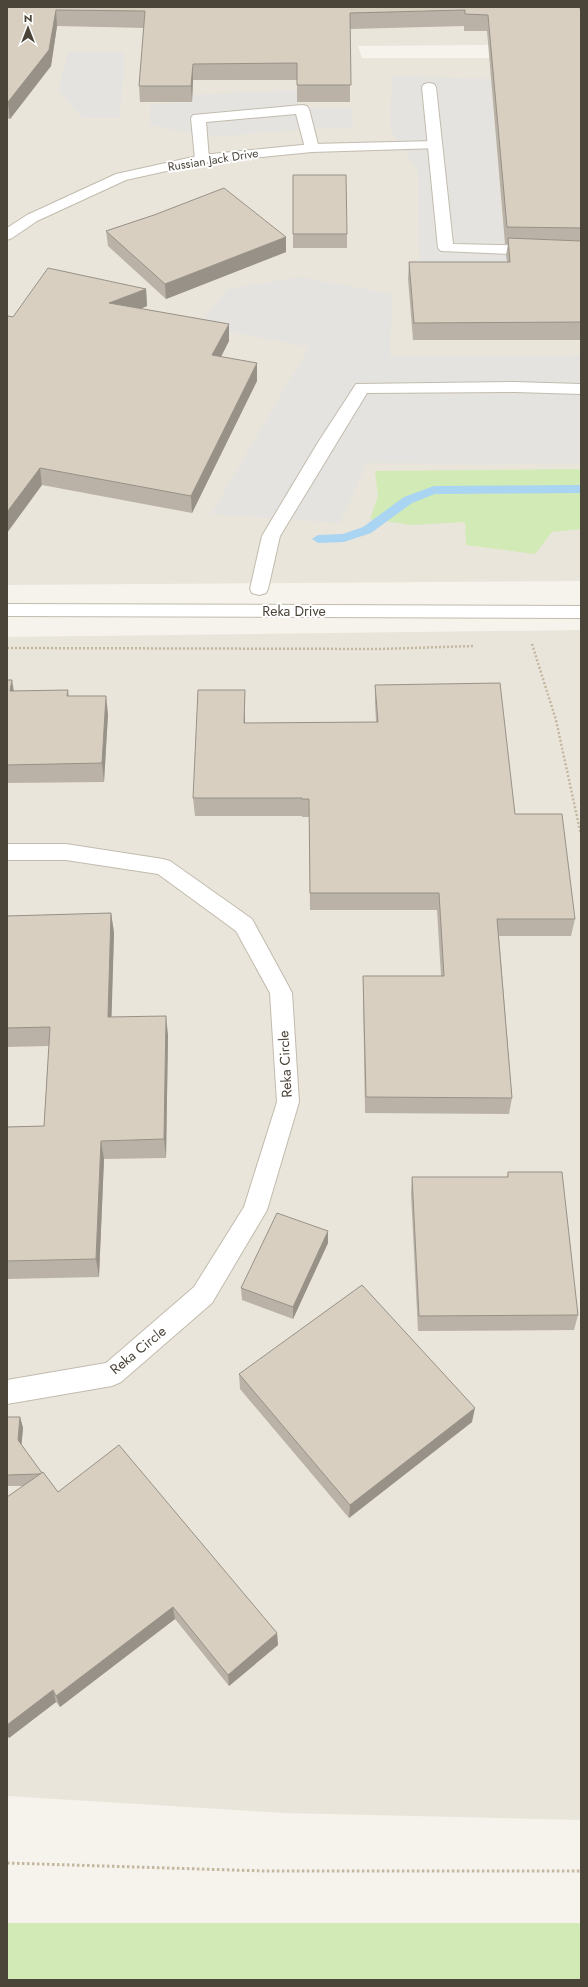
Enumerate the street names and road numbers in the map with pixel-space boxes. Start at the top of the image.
street label: Russian Jack Drive [166,144,260,176]
street label: Reka Drive [262,601,326,621]
street label: Reka Circle [273,1030,297,1098]
street label: Reka Circle [106,1321,170,1379]

